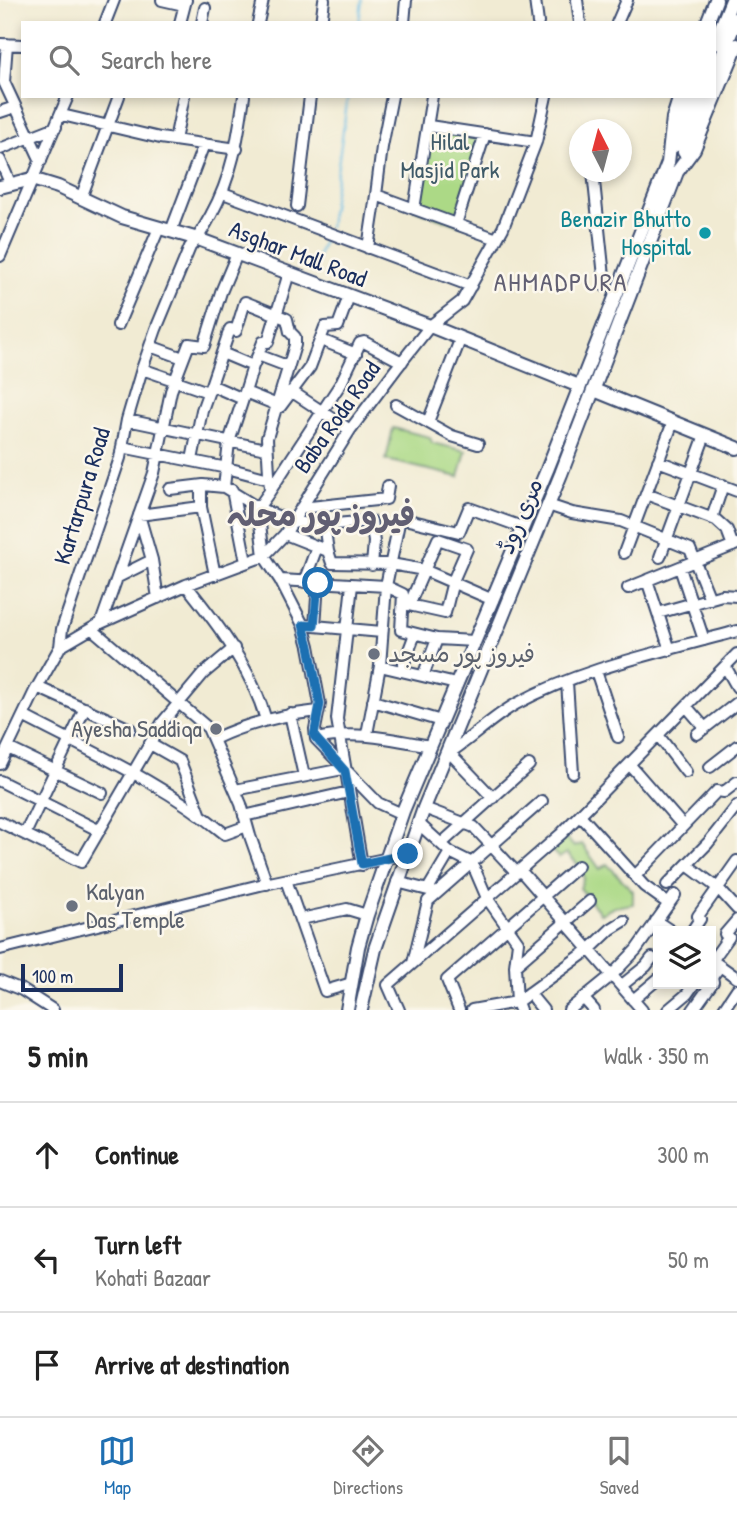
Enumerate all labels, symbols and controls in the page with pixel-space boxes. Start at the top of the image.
search box [21,21,716,98]
icon: search [45,41,83,79]
text: Search here [101,42,212,77]
north arrow [569,119,632,182]
park label: Hilal Masjid Park [401,125,500,185]
place label: Benazir Bhutto Hospital [561,202,692,262]
street label: Asghar Mall Road [225,212,372,294]
marker: Benazir Bhutto Hospital [697,225,713,241]
district label: AHMADPURA [494,264,628,299]
street label: Baba Roda Road [286,354,387,479]
street label: Kartarpura Road [45,423,117,568]
street label: مری روڈ [489,473,549,558]
district label: فیروز پور محلہ [227,493,415,536]
route start [302,567,333,598]
place label: فیروز پور مسجد [388,637,535,669]
marker: فیروز پور مسجد [366,646,382,662]
place label: Ayesha Saddiqa [71,712,202,744]
marker: Ayesha Saddiqa [208,721,224,737]
route end [392,838,423,869]
place label: Kalyan Das Temple [86,875,185,935]
marker: Kalyan Das Temple [64,898,80,914]
map controls [653,926,716,989]
button: layers [653,926,716,989]
scale bar [21,961,122,993]
text: 100 m [32,963,73,989]
text: 5 min [28,1036,88,1076]
text: Walk · 350 m [604,1040,709,1071]
icon: ahead [28,1136,66,1174]
text: Continue [95,1137,179,1172]
text: 300 m [657,1139,709,1170]
text: Turn left [95,1227,181,1262]
icon: left [28,1241,66,1279]
text: 50 m [668,1244,709,1275]
text: Kohati Bazaar [95,1262,211,1293]
icon: arrive [28,1346,66,1384]
text: Arrive at destination [95,1347,290,1382]
tab: Map [98,1432,136,1500]
tab: Directions [333,1432,403,1500]
tab: Saved [600,1432,639,1500]

